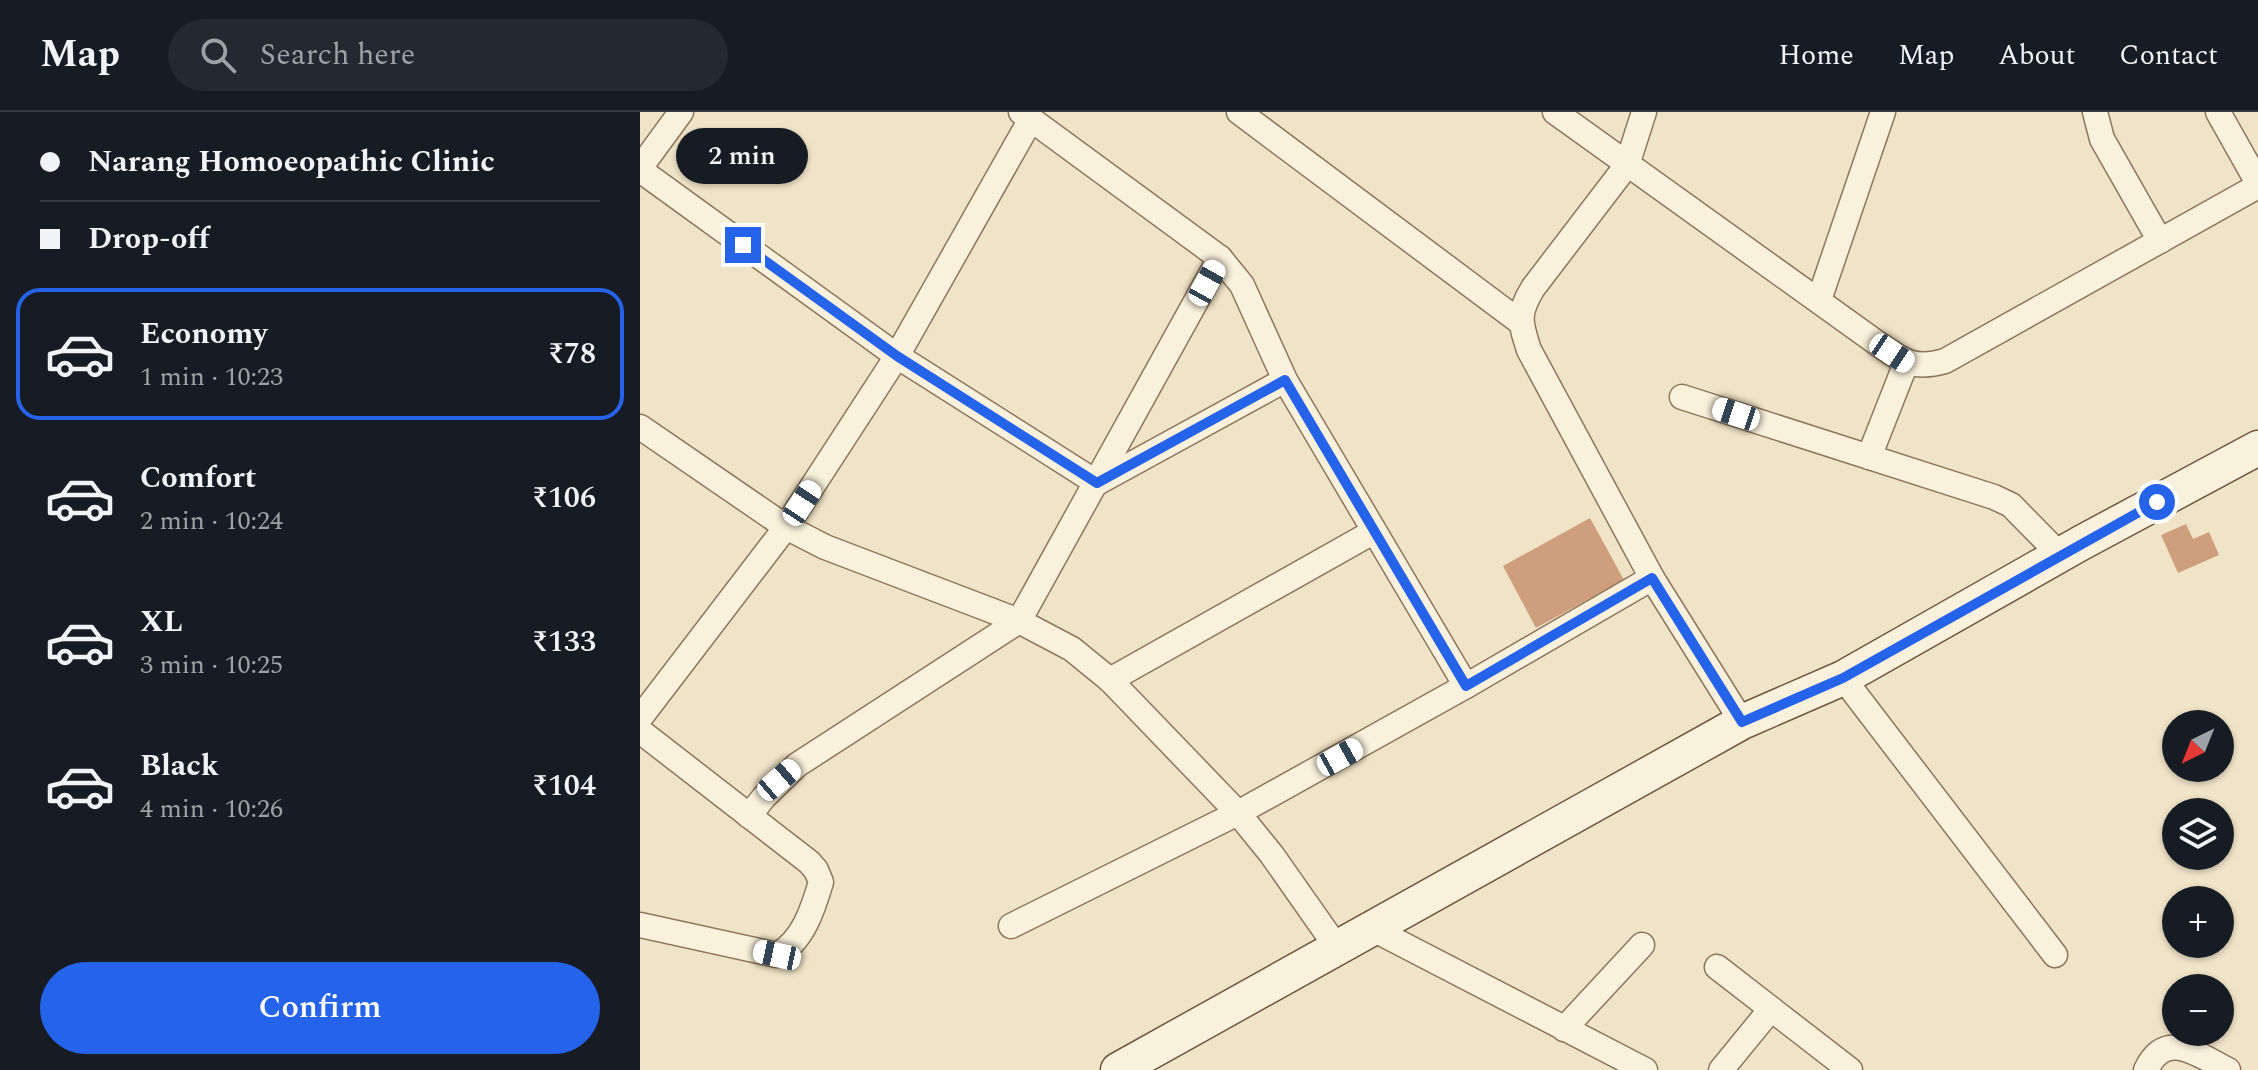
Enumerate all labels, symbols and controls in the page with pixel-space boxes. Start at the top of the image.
search box [168,19,728,91]
text: Map [40,26,120,84]
text: Search here [260,32,415,78]
icon: search [196,33,240,77]
text: Home [1778,34,1854,77]
text: Map [1898,34,1954,77]
text: About [1998,34,2075,77]
text: Contact [2119,34,2218,77]
callout: 2 min [677,129,809,185]
text: 2 min [708,136,776,176]
text: Narang Homoeopathic Clinic [88,139,495,185]
text: Drop-off [88,216,209,262]
route end [725,227,761,263]
car [1185,256,1229,310]
text: Economy [140,311,267,357]
icon: car [44,318,116,390]
car [1865,330,1919,376]
text: ₹78 [548,331,596,377]
text: 1 min · 10:23 [140,357,283,397]
car [1709,395,1763,433]
text: Comfort [140,455,256,501]
icon: car [44,462,116,534]
text: ₹106 [532,475,596,521]
car [779,476,825,530]
route start [2139,484,2175,520]
text: 2 min · 10:24 [140,501,283,541]
text: XL [140,599,183,645]
icon: car [44,606,116,678]
text: ₹133 [532,619,596,665]
text: 3 min · 10:25 [140,645,283,685]
north arrow [2162,710,2234,782]
map controls [2162,710,2234,1046]
car [1313,735,1367,779]
text: Black [140,743,219,789]
icon: car [44,750,116,822]
car [753,755,805,805]
text: ₹104 [532,763,596,809]
text: 4 min · 10:26 [140,789,283,829]
button: layers [2162,798,2234,870]
button: + [2162,886,2234,958]
car [751,938,803,972]
button: Confirm [40,962,600,1054]
button: − [2162,974,2234,1046]

